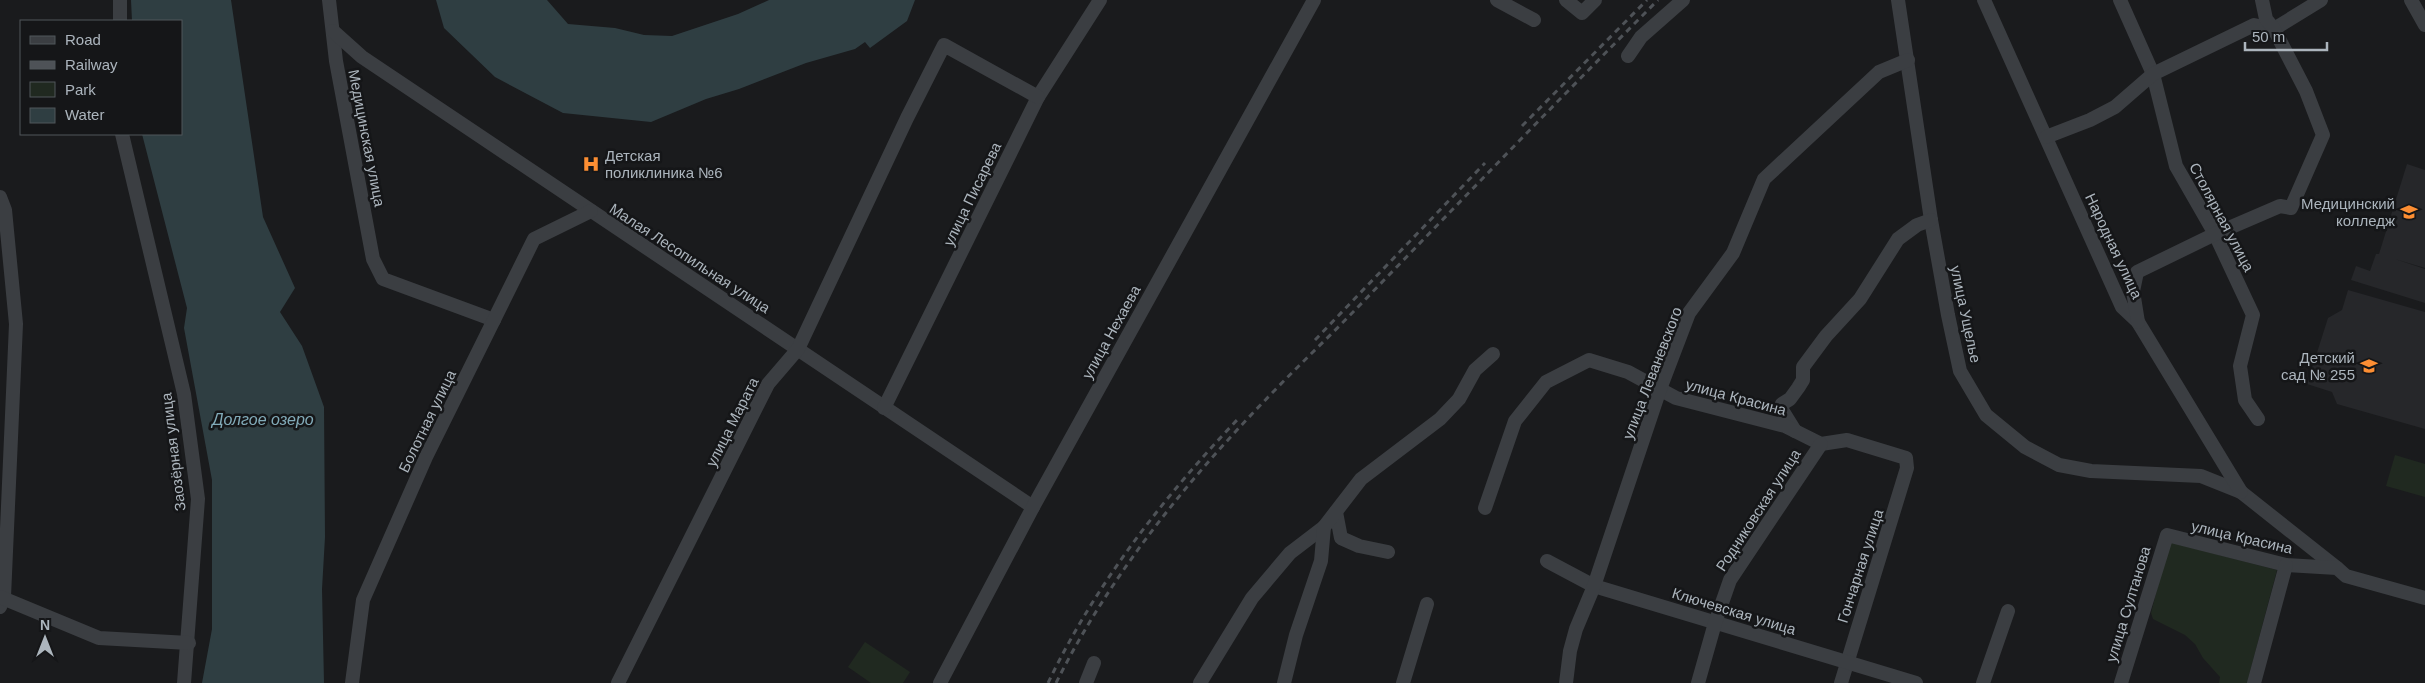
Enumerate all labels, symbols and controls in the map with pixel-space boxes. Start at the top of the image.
legend [20,20,182,135]
scale bar [2245,20,2328,52]
text: 50 m [2252,28,2285,45]
text: Road [65,31,101,48]
text: Railway [65,56,118,73]
street label: Медицинская улица [345,68,389,209]
text: Park [65,81,96,98]
text: Water [65,106,104,123]
street label: улица Писарева [940,139,1005,249]
place label: Детская поликлиника №6 [605,147,723,181]
hospital icon: Детская поликлиника №6 [581,154,601,174]
street label: Столярная улица [2186,160,2258,275]
street label: Народная улица [2082,191,2146,302]
place label: Медицинский колледж [2301,195,2395,229]
street label: Малая Лесопильная улица [607,200,774,317]
school or university icon: Медицинский колледж [2399,202,2419,222]
street label: улица Ущелье [1947,264,1985,364]
street label: улица Нехаева [1078,282,1144,382]
street label: улица Леваневского [1619,305,1685,441]
place label: Детский сад № 255 [2281,349,2355,383]
school or university icon: Детский сад № 255 [2359,356,2379,376]
street label: Болотная улица [395,366,459,475]
street label: улица Марата [702,374,762,469]
street label: улица Красина [1684,375,1789,419]
street label: Заозёрная улица [157,391,189,512]
water label: Долгое озеро [210,411,314,428]
street label: Родниковская улица [1712,445,1804,574]
street label: Гончарная улица [1834,506,1887,625]
street label: улица Красина [2190,517,2295,557]
street label: улица Султанова [2102,544,2154,664]
street label: Ключевская улица [1670,584,1799,638]
north arrow [20,613,70,663]
text: N [40,617,50,633]

